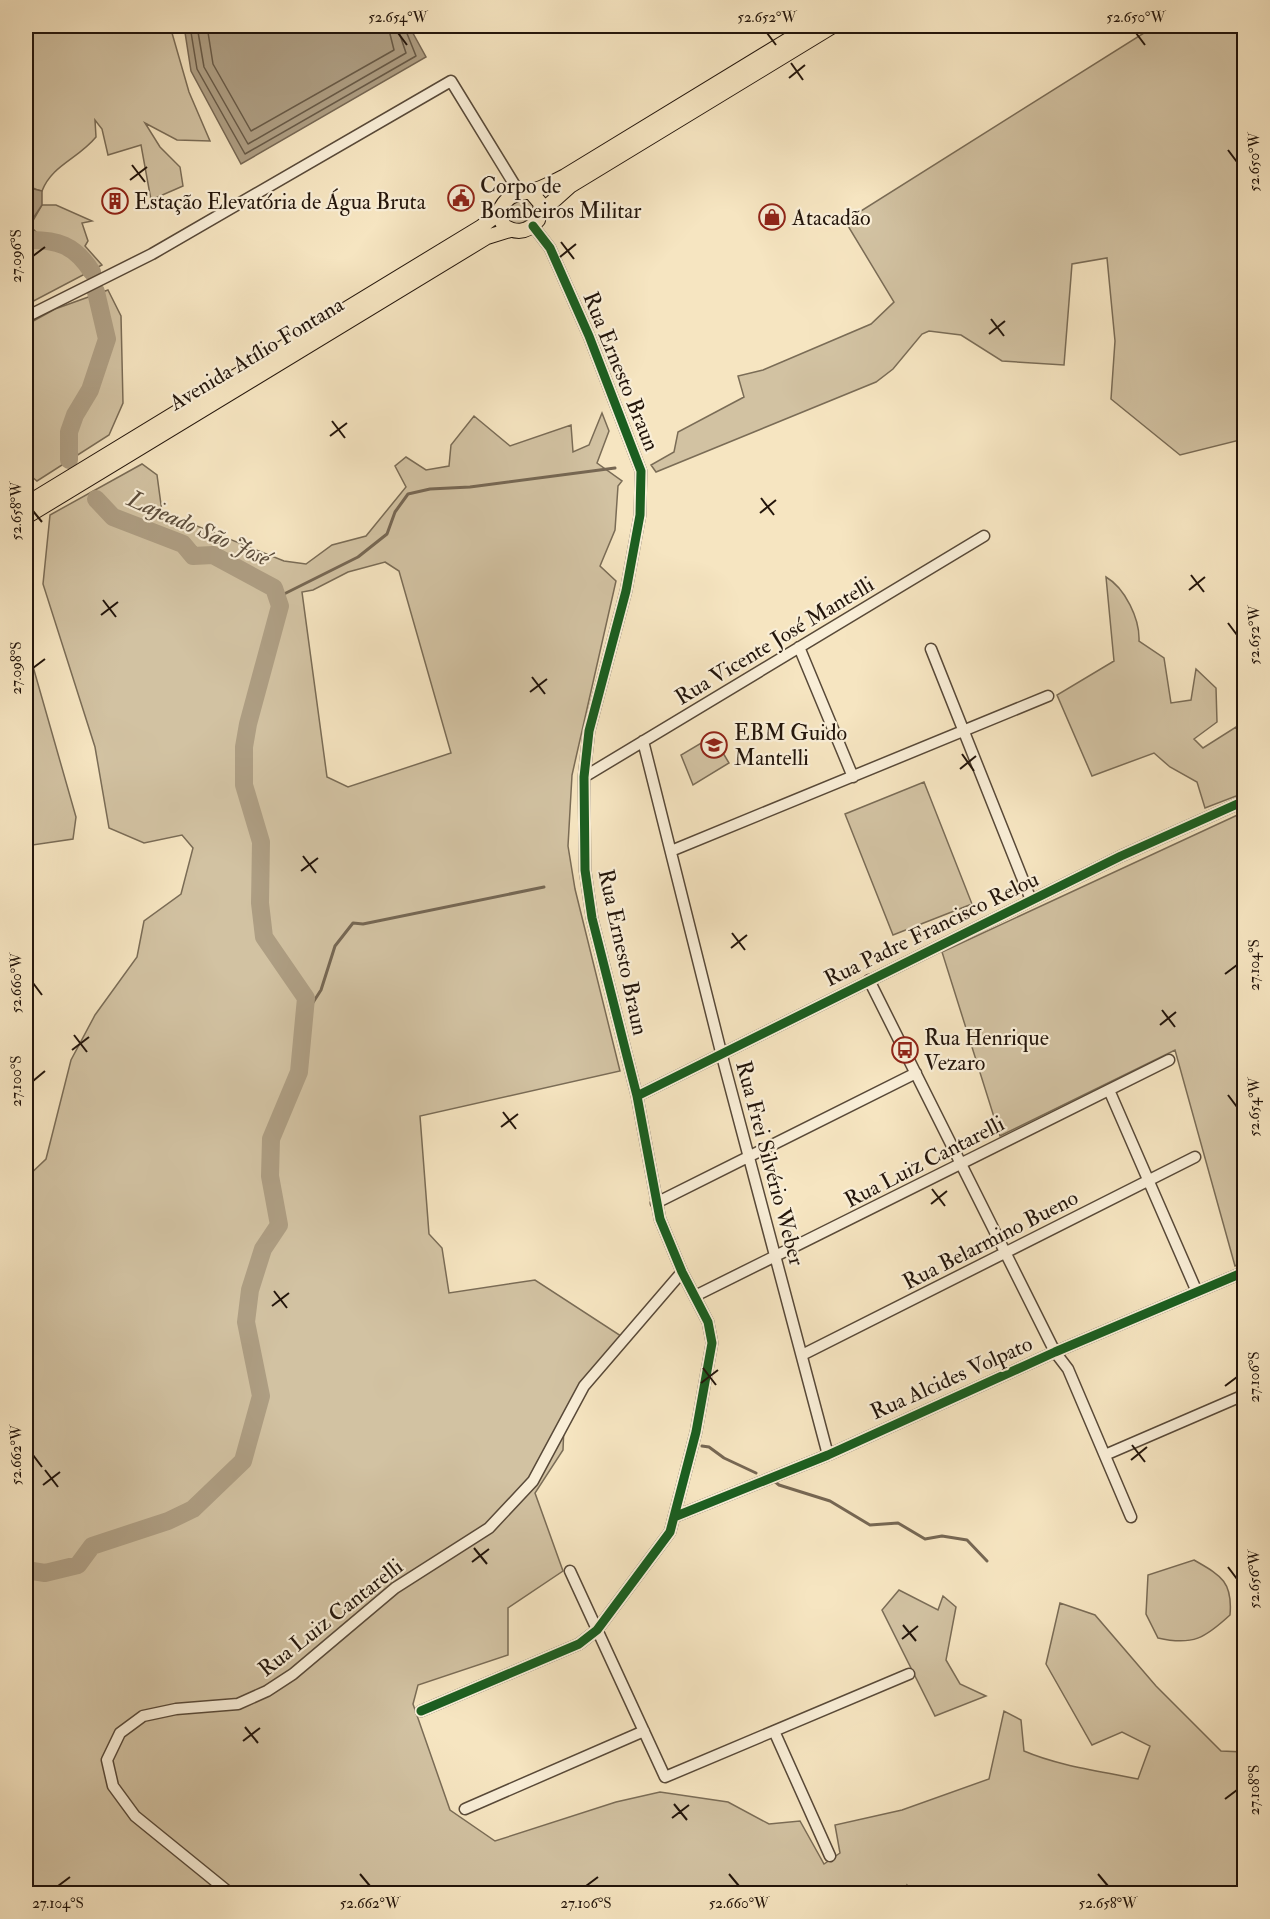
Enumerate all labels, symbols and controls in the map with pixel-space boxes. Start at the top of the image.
text: 52.654°W [368,8,428,27]
text: 52.652°W [737,8,797,27]
text: 52.650°W [1106,8,1166,27]
text: 52.650°W [1245,132,1264,192]
place label: Corpo de Bombeiros Militar [480,172,642,225]
public building icon: Corpo de Bombeiros Militar [446,183,476,213]
building icon: Estação Elevatória de Água Bruta [100,186,130,216]
place label: Estação Elevatória de Água Bruta [134,188,427,216]
shop icon: Atacadão [757,202,787,232]
place label: Atacadão [791,204,871,232]
text: 27.096°S [7,229,26,283]
street label: Rua Ernesto Braun [576,288,666,455]
street label: Avenida Atílio Fontana [163,290,350,418]
text: 52.658°W [7,481,26,540]
water label: Lajeado São José [122,483,279,575]
street label: Rua Vicente José Mantelli [670,570,879,711]
text: 52.652°W [1245,605,1264,665]
text: 27.098°S [7,641,26,695]
place label: EBM Guido Mantelli [734,719,847,772]
school or university icon: EBM Guido Mantelli [699,730,729,760]
street label: Rua Padre Francisco Relou [820,865,1043,993]
street label: Rua Ernesto Braun [592,867,654,1038]
text: 27.104°S [1245,939,1264,991]
text: 52.660°W [7,952,26,1013]
place label: Rua Henrique Vezaro [924,1024,1049,1077]
bus stop icon: Rua Henrique Vezaro [890,1035,920,1065]
text: 27.100°S [7,1055,26,1107]
street label: Rua Frei Silvério Weber [729,1058,811,1269]
text: 52.654°W [1245,1077,1264,1137]
street label: Rua Luiz Cantarelli [840,1109,1009,1214]
street label: Rua Belarmino Bueno [898,1184,1083,1296]
street label: Rua Alcides Volpato [866,1330,1037,1427]
text: 27.106°S [1245,1351,1264,1403]
text: 52.662°W [7,1424,26,1485]
text: 52.656°W [1245,1549,1264,1609]
street label: Rua Luiz Cantarelli [253,1553,409,1683]
text: 27.108°S [1245,1765,1264,1815]
text: 27.104°S [32,1894,84,1913]
text: 52.662°W [340,1894,401,1913]
text: 27.106°S [560,1894,612,1913]
text: 52.660°W [709,1894,770,1913]
text: 52.658°W [1079,1894,1138,1913]

